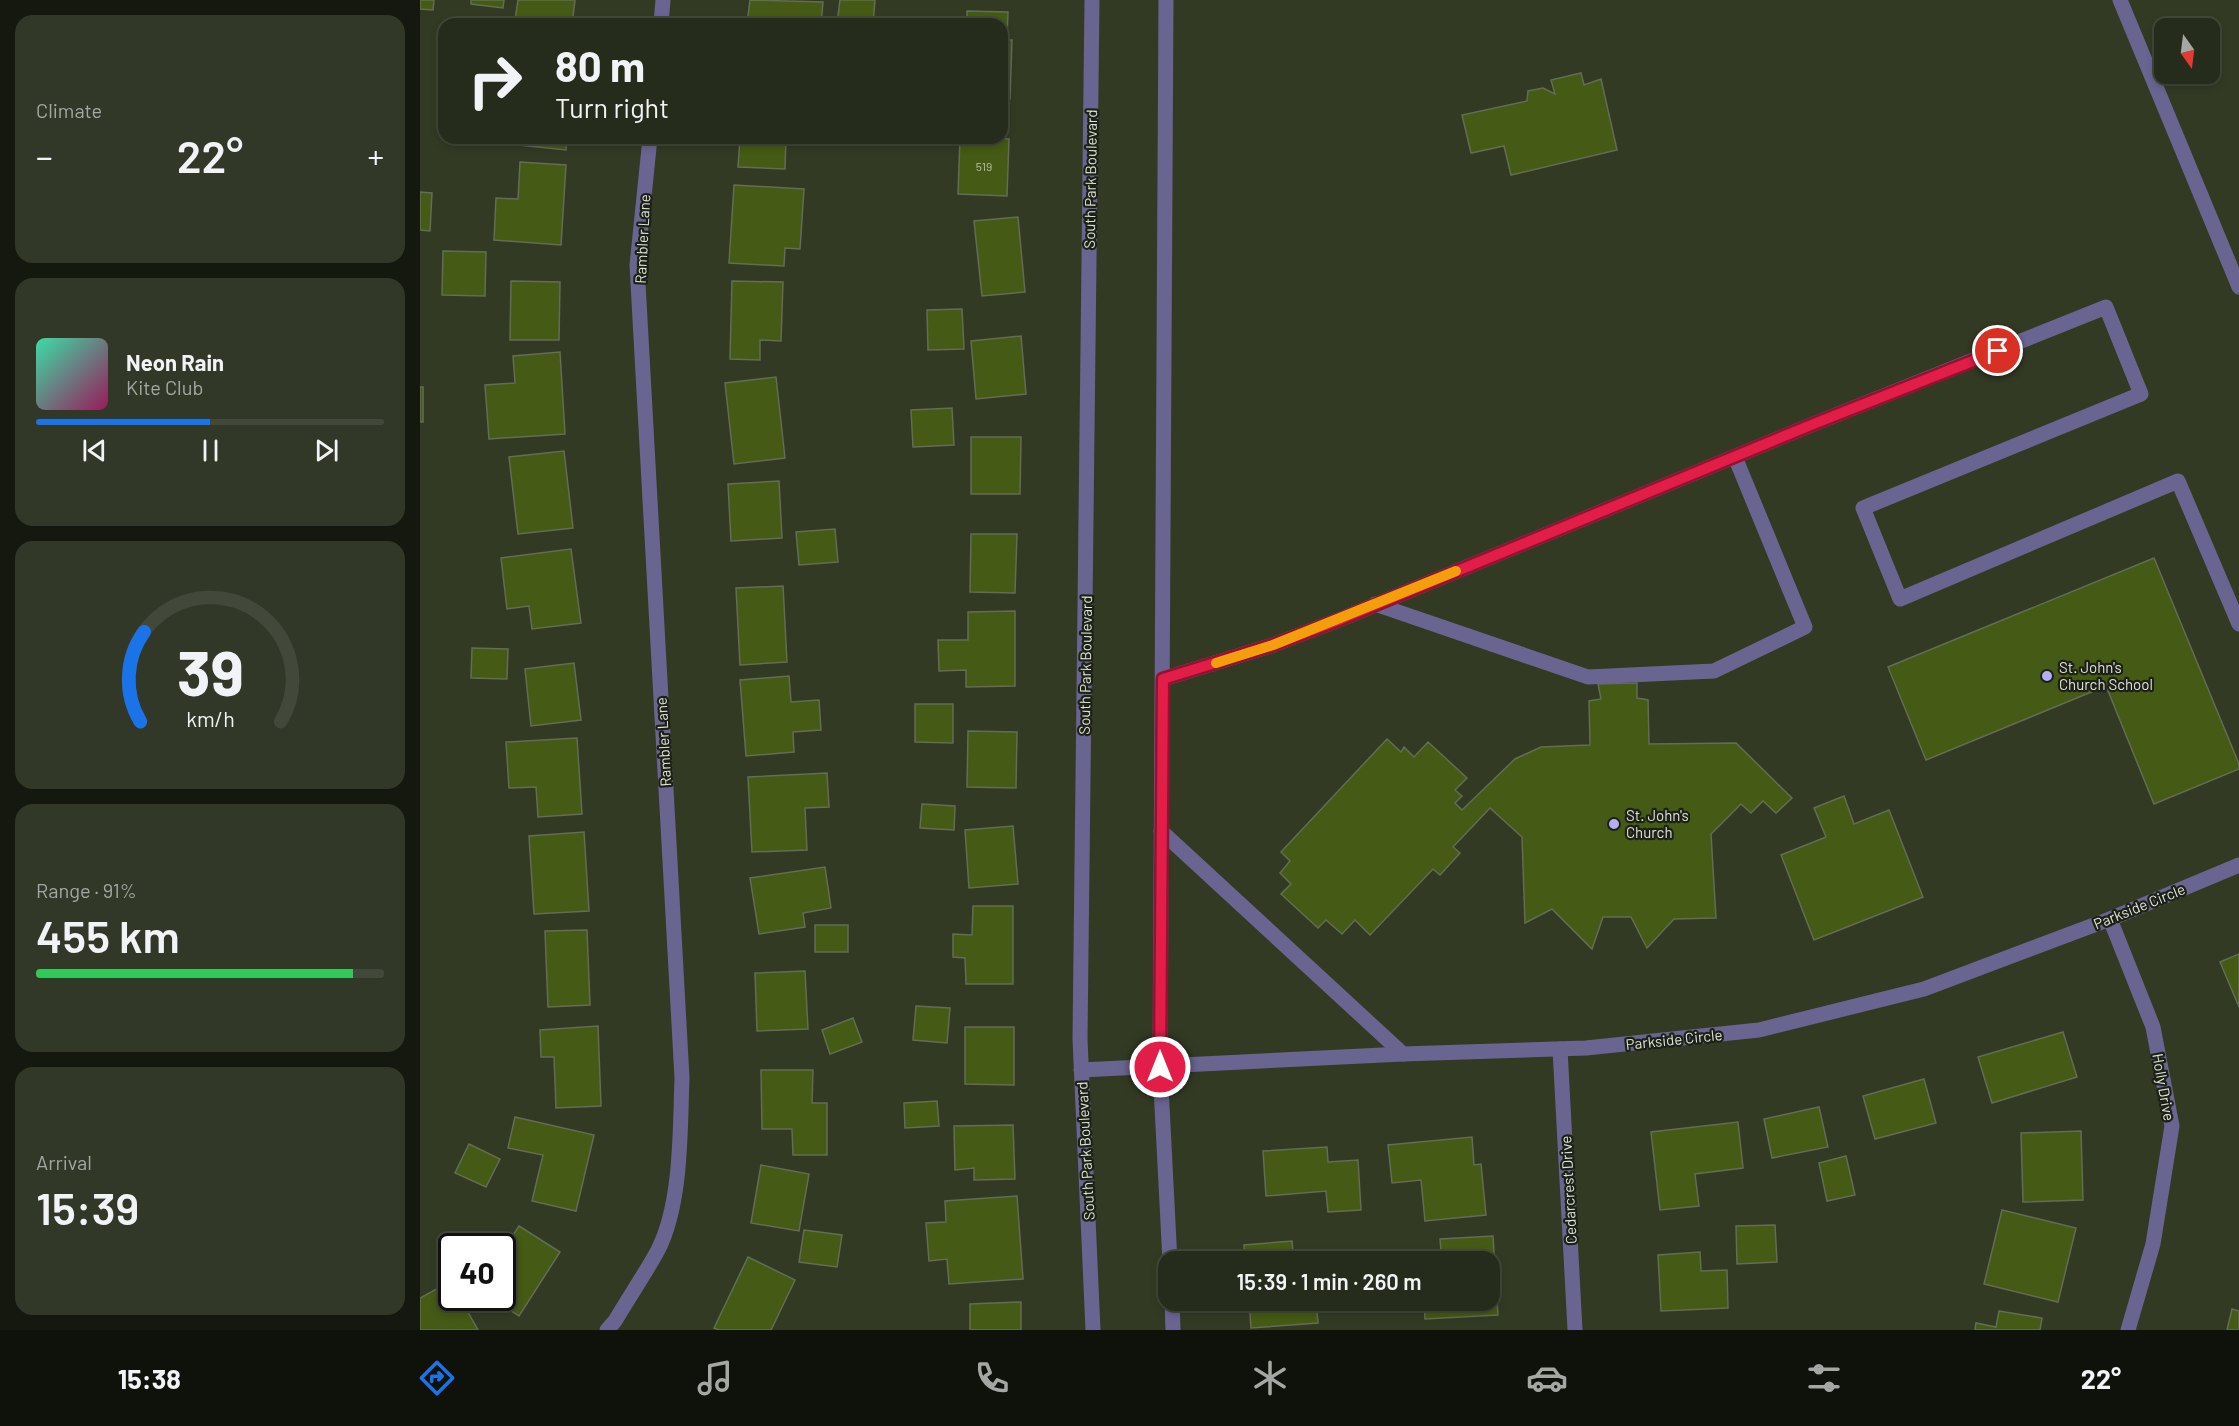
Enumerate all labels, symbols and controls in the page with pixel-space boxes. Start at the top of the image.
north arrow [2154,18,2220,84]
map controls [2154,18,2220,84]
text: 80 m [555,40,645,90]
icon: right [456,42,534,120]
text: Turn right [555,91,669,123]
text: Climate [36,98,102,122]
street label: South Park Boulevard [1080,109,1100,249]
text: 22° [177,128,243,182]
text: − [36,136,53,176]
text: + [367,136,384,176]
house number: 519 [976,159,992,173]
street label: Rambler Lane [631,194,653,284]
pin [1972,325,2023,376]
icon: arrive [1981,334,2014,367]
text: Neon Rain [126,349,224,375]
text: Kite Club [126,375,203,399]
icon: previous [78,434,111,467]
icon: pause [194,434,227,467]
icon: next [310,434,343,467]
street label: South Park Boulevard [1075,595,1095,735]
text: 39 [177,634,243,708]
place label: St. John's Church School [2059,658,2153,693]
marker: St. John's Church School [2040,669,2054,683]
street label: Rambler Lane [652,697,674,787]
text: km/h [186,706,234,731]
place label: St. John's Church [1626,806,1689,841]
marker: St. John's Church [1607,817,1621,831]
text: Range · 91% [36,878,137,902]
street label: Parkside Circle [2091,879,2187,933]
text: 455 km [36,908,180,962]
street label: Parkside Circle [1625,1025,1723,1053]
position arrow [1128,1035,1192,1099]
street label: Holly Drive [2149,1052,2179,1122]
street label: South Park Boulevard [1072,1081,1098,1221]
street label: Cedarcrest Drive [1556,1135,1580,1245]
text: Arrival [36,1150,92,1174]
text: 15:39 [36,1180,139,1234]
speed limit sign: 40 [438,1233,516,1311]
text: 15:39 · 1 min · 260 m [1237,1268,1421,1294]
icon: directions [416,1357,458,1399]
icon: music [694,1357,736,1399]
icon: phone [971,1357,1013,1399]
icon: climate [1249,1357,1291,1399]
icon: car [1526,1357,1568,1399]
icon: filters [1803,1357,1845,1399]
text: 15:38 [118,1362,181,1394]
text: 22° [2081,1362,2121,1394]

